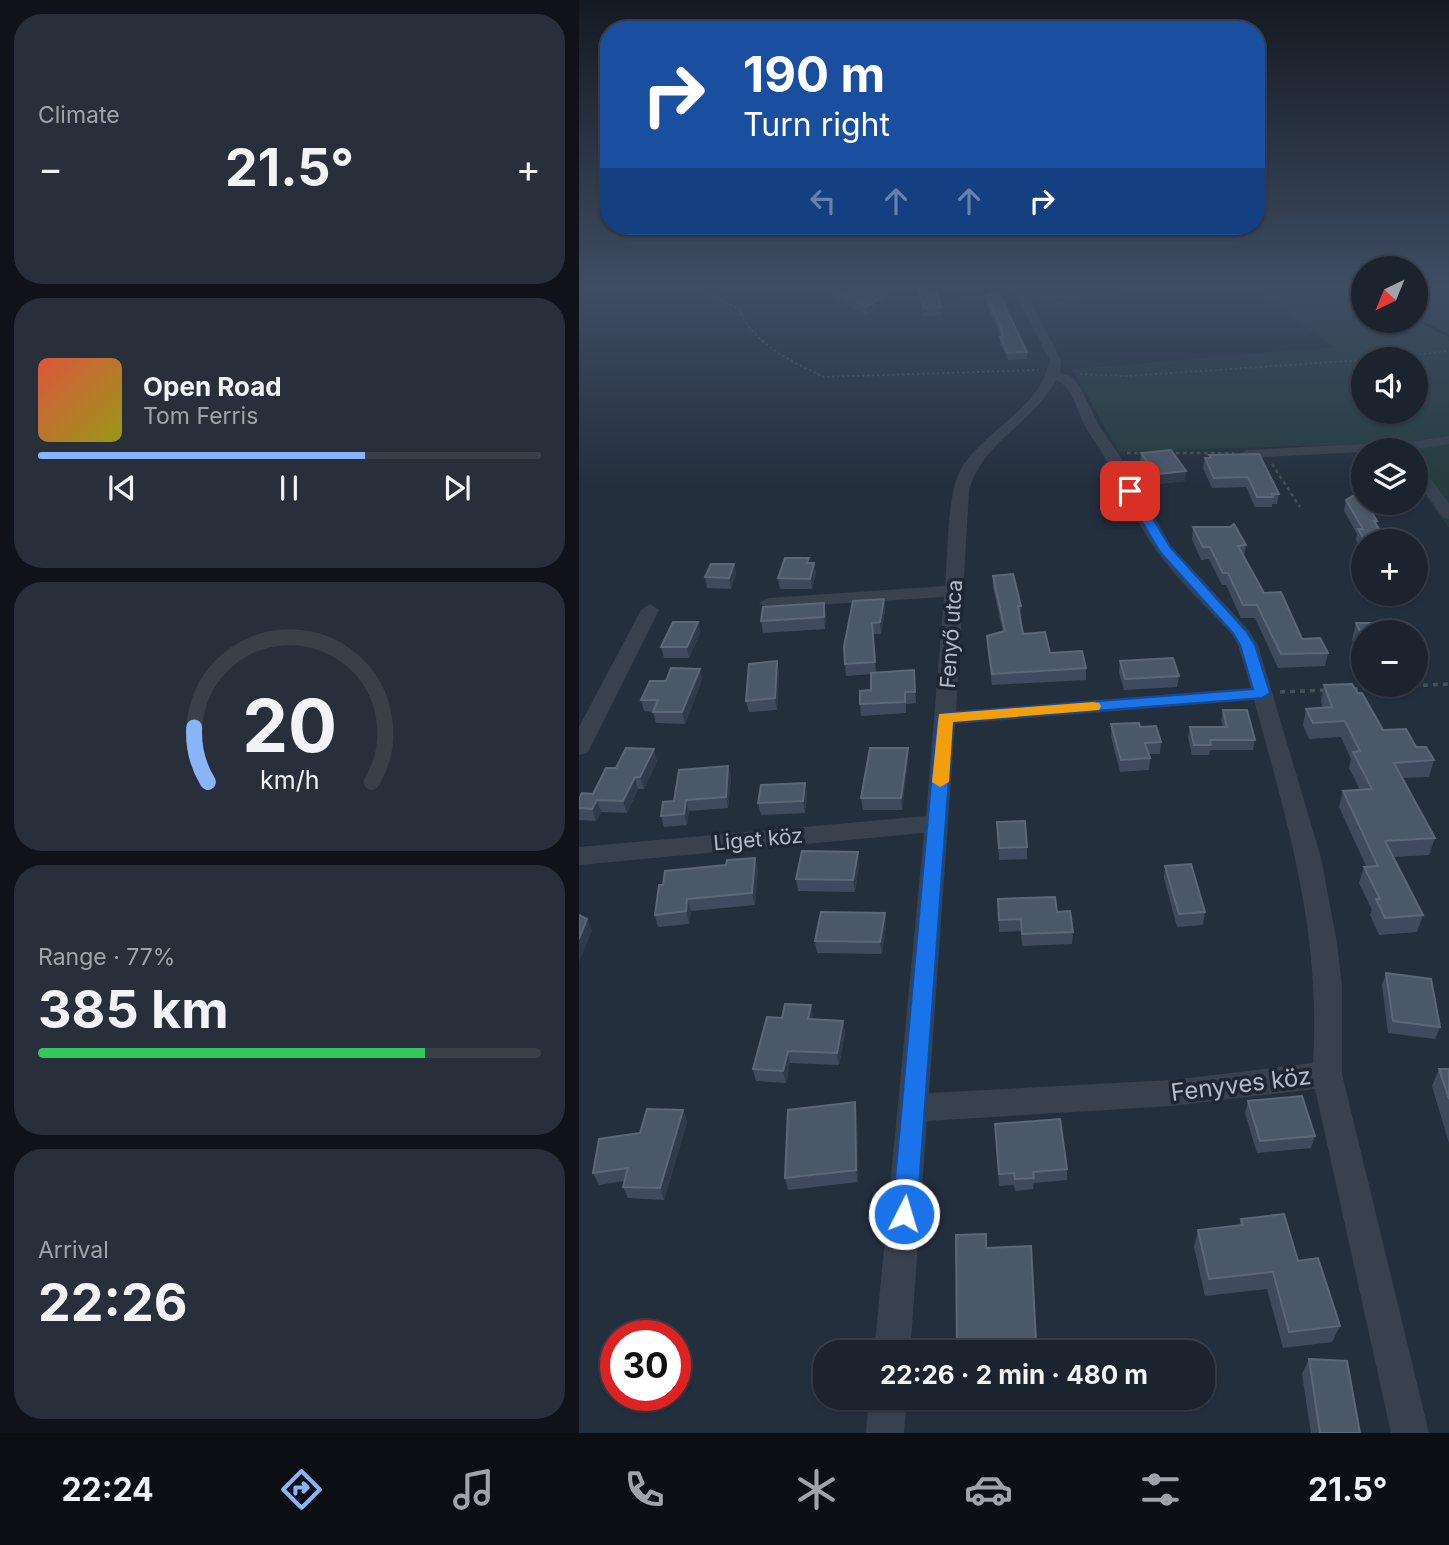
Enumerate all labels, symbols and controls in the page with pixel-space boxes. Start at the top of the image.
text: 190 m [743,45,885,104]
icon: right [628,49,719,140]
text: Climate [38,101,120,129]
text: Turn right [743,105,890,144]
text: 21.5° [225,136,354,199]
text: − [38,145,63,191]
text: + [516,145,541,191]
icon: left [804,182,842,220]
icon: ahead [877,182,915,220]
icon: ahead [950,182,988,220]
icon: right [1023,182,1061,220]
north arrow [1351,256,1428,332]
map controls [1351,256,1428,697]
button: sound [1351,347,1428,424]
text: Open Road [143,371,282,402]
text: Tom Ferris [143,402,258,430]
button: layers [1351,438,1428,515]
pin [1100,461,1160,521]
icon: previous [103,469,141,507]
icon: pause [270,469,308,507]
icon: next [438,469,476,507]
icon: arrive [1111,472,1149,510]
button: + [1351,529,1428,606]
street label: Fenyő utca [935,579,967,689]
button: − [1351,620,1428,697]
text: 20 [242,682,337,771]
text: km/h [260,765,319,795]
street label: Liget köz [712,823,804,855]
text: Range · 77% [38,943,175,971]
text: 385 km [38,978,229,1041]
street label: Fenyves köz [1169,1061,1313,1107]
position arrow [867,1177,941,1251]
text: Arrival [38,1236,109,1264]
text: 22:26 [38,1271,187,1334]
speed limit sign: 30 [600,1320,691,1411]
text: 22:26 · 2 min · 480 m [880,1359,1148,1390]
icon: directions [277,1465,326,1514]
icon: music [449,1465,498,1514]
icon: phone [620,1465,669,1514]
icon: climate [792,1465,841,1514]
icon: car [964,1465,1013,1514]
icon: filters [1136,1465,1185,1514]
text: 22:24 [61,1470,154,1509]
text: 21.5° [1308,1470,1388,1509]

